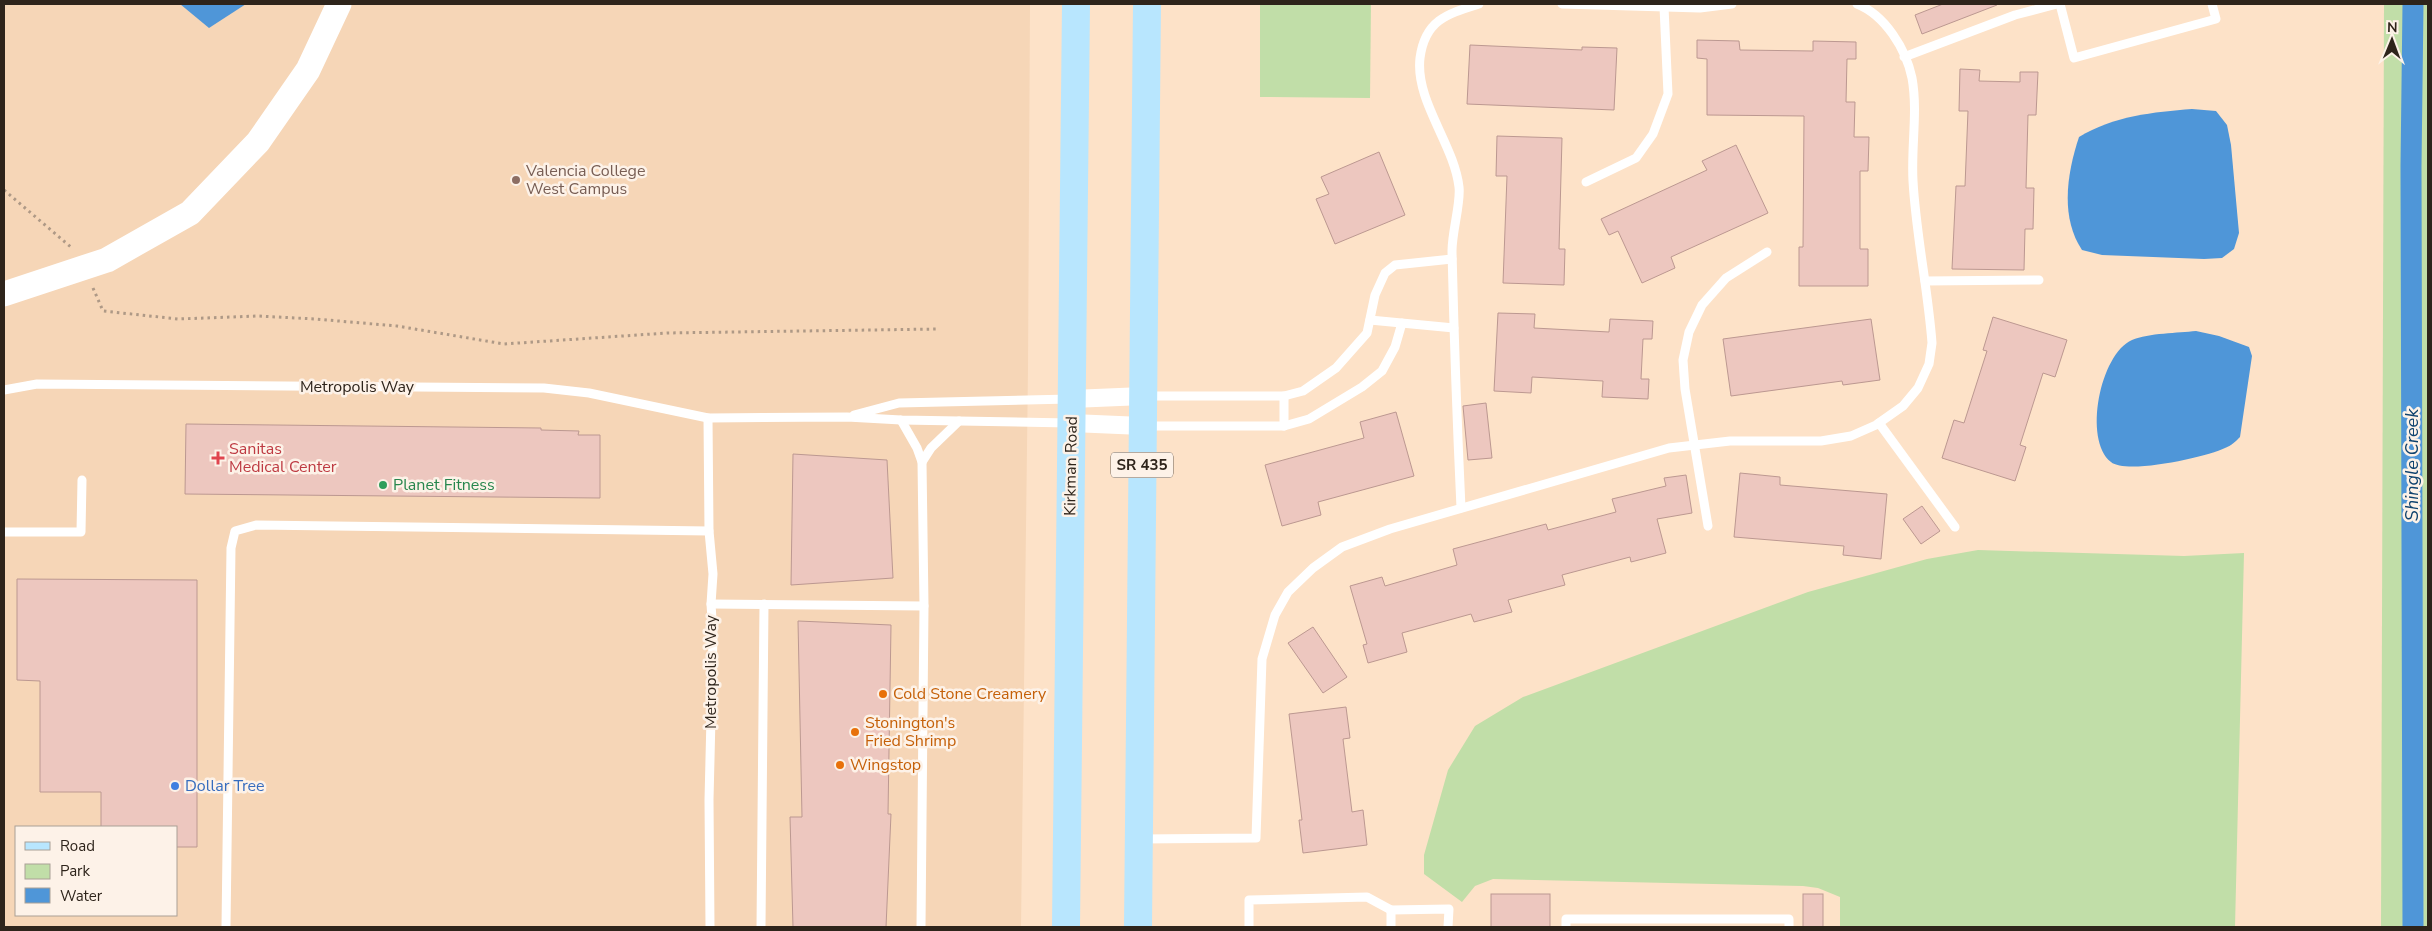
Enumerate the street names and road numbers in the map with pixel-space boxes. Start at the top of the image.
street label: Metropolis Way [300,376,415,398]
street label: Kirkman Road [1059,416,1083,516]
road number: SR 435 [1111,452,1173,478]
street label: Metropolis Way [700,614,722,729]

